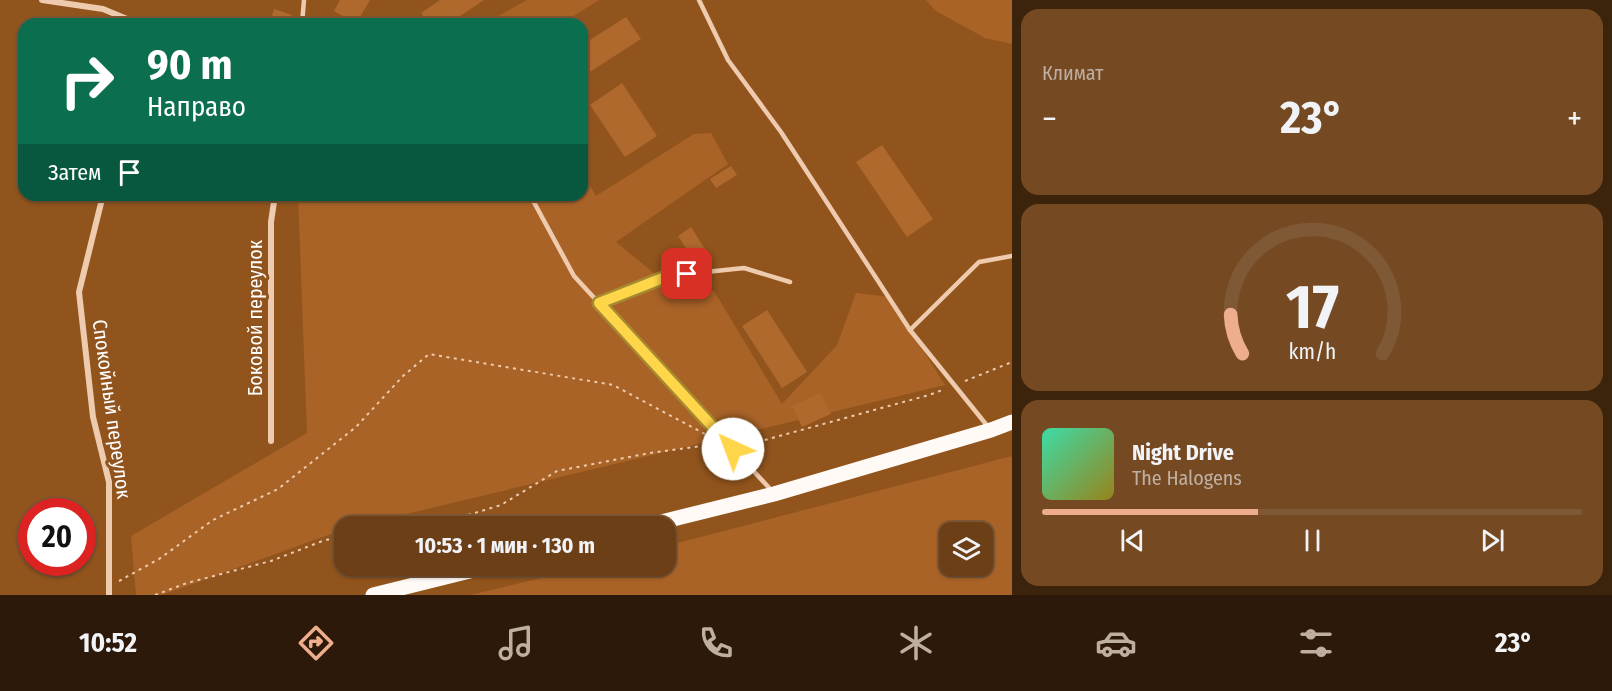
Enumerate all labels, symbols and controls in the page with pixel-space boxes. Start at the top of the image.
text: 90 m [147,40,232,90]
icon: right [48,42,126,120]
text: Климат [1042,61,1103,85]
text: Направо [147,91,246,123]
text: 23° [1280,91,1344,145]
text: − [1042,99,1057,139]
text: + [1567,99,1582,139]
icon: arrive [113,156,146,189]
text: Затем [48,159,101,186]
street label: Боковой переулок [243,239,267,396]
pin [661,248,712,299]
icon: arrive [670,257,703,290]
text: 17 [1286,271,1338,346]
street label: Спокойный переулок [88,318,137,501]
text: km/h [1288,340,1336,366]
position arrow [701,417,765,481]
text: Night Drive [1132,439,1234,466]
text: The Halogens [1132,466,1242,490]
speed limit sign: 20 [18,498,96,576]
map controls [939,522,993,576]
button: layers [939,522,993,576]
icon: previous [1116,524,1149,557]
icon: pause [1296,524,1329,557]
icon: next [1476,524,1509,557]
text: 10:53 · 1 мин · 130 m [415,532,595,559]
icon: directions [295,622,337,664]
icon: music [495,622,537,664]
icon: phone [695,622,737,664]
icon: climate [895,622,937,664]
icon: car [1095,622,1137,664]
icon: filters [1295,622,1337,664]
text: 10:52 [79,627,137,659]
text: 23° [1495,627,1533,659]

